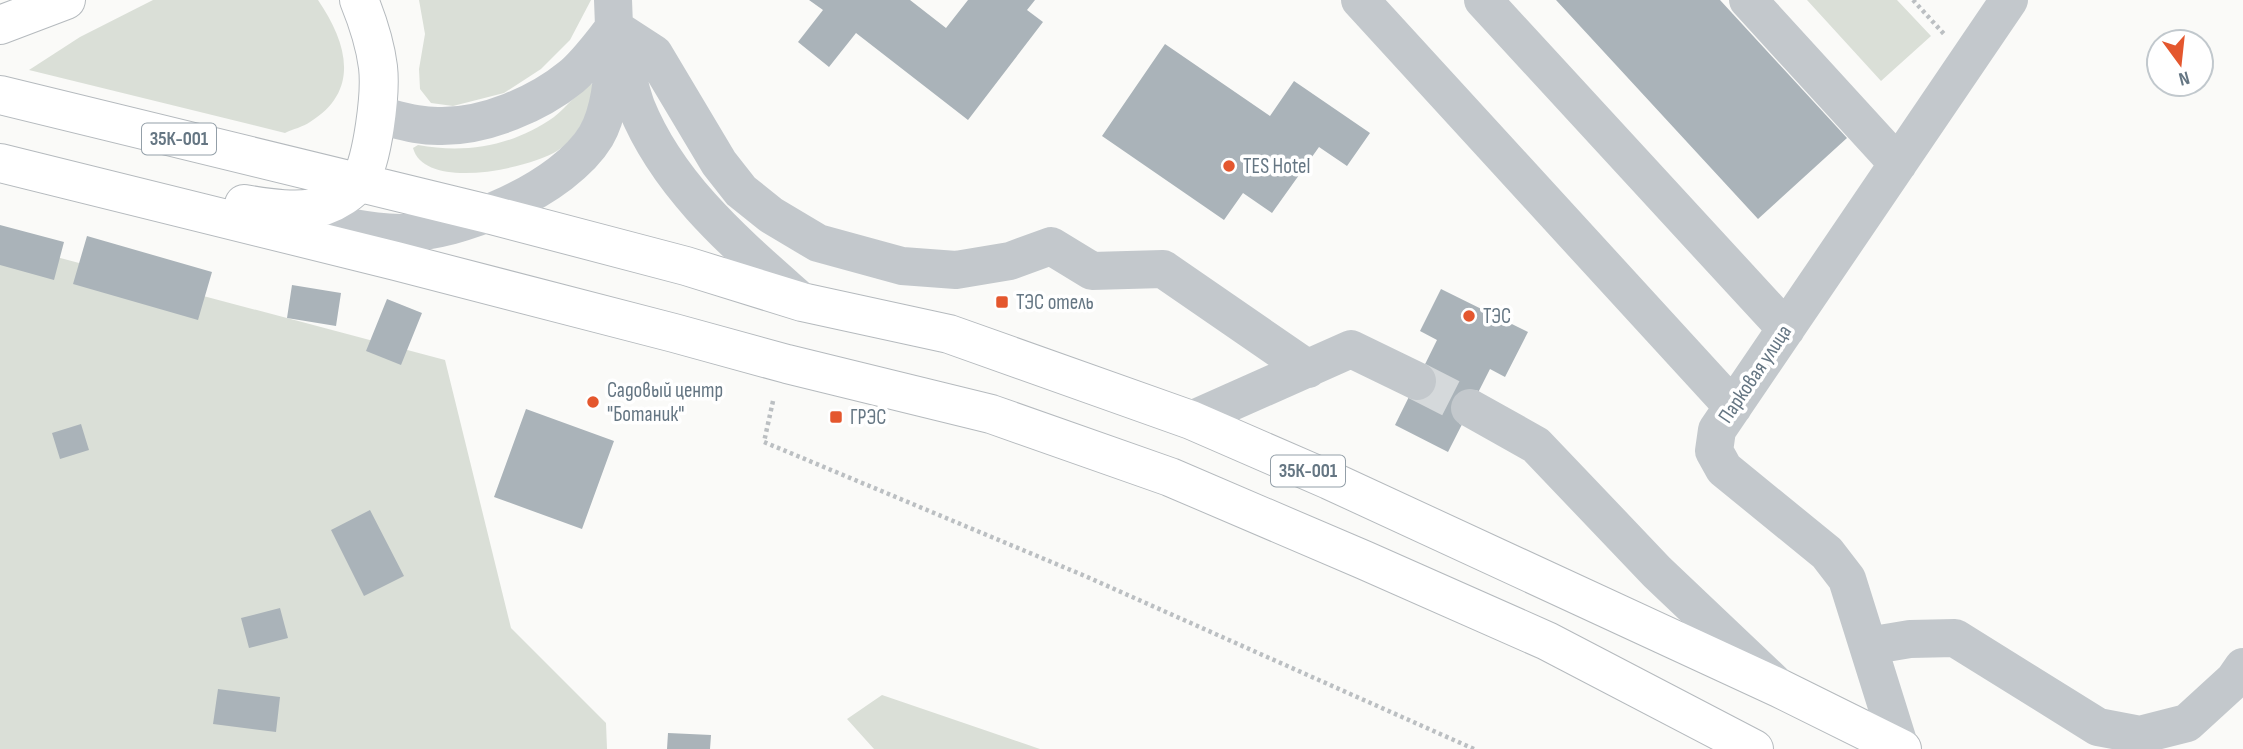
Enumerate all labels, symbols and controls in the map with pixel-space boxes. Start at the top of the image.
north arrow [2145,28,2215,98]
text: N [2176,66,2192,90]
road number: 35К-001 [142,124,216,154]
place label: TES Hotel [1243,154,1310,179]
marker: TES Hotel [1221,158,1237,174]
place label: ТЭС отель [1016,290,1094,315]
marker: ТЭС отель [994,294,1010,310]
place label: ТЭС [1483,304,1511,329]
marker: ТЭС [1461,308,1477,324]
street label: Парковая улица [1713,320,1797,428]
place label: Садовый центр "Ботаник" [607,378,723,427]
marker: Садовый центр "Ботаник" [585,394,601,410]
place label: ГРЭС [850,405,886,430]
marker: ГРЭС [828,409,844,425]
road number: 35К-001 [1271,456,1345,486]

